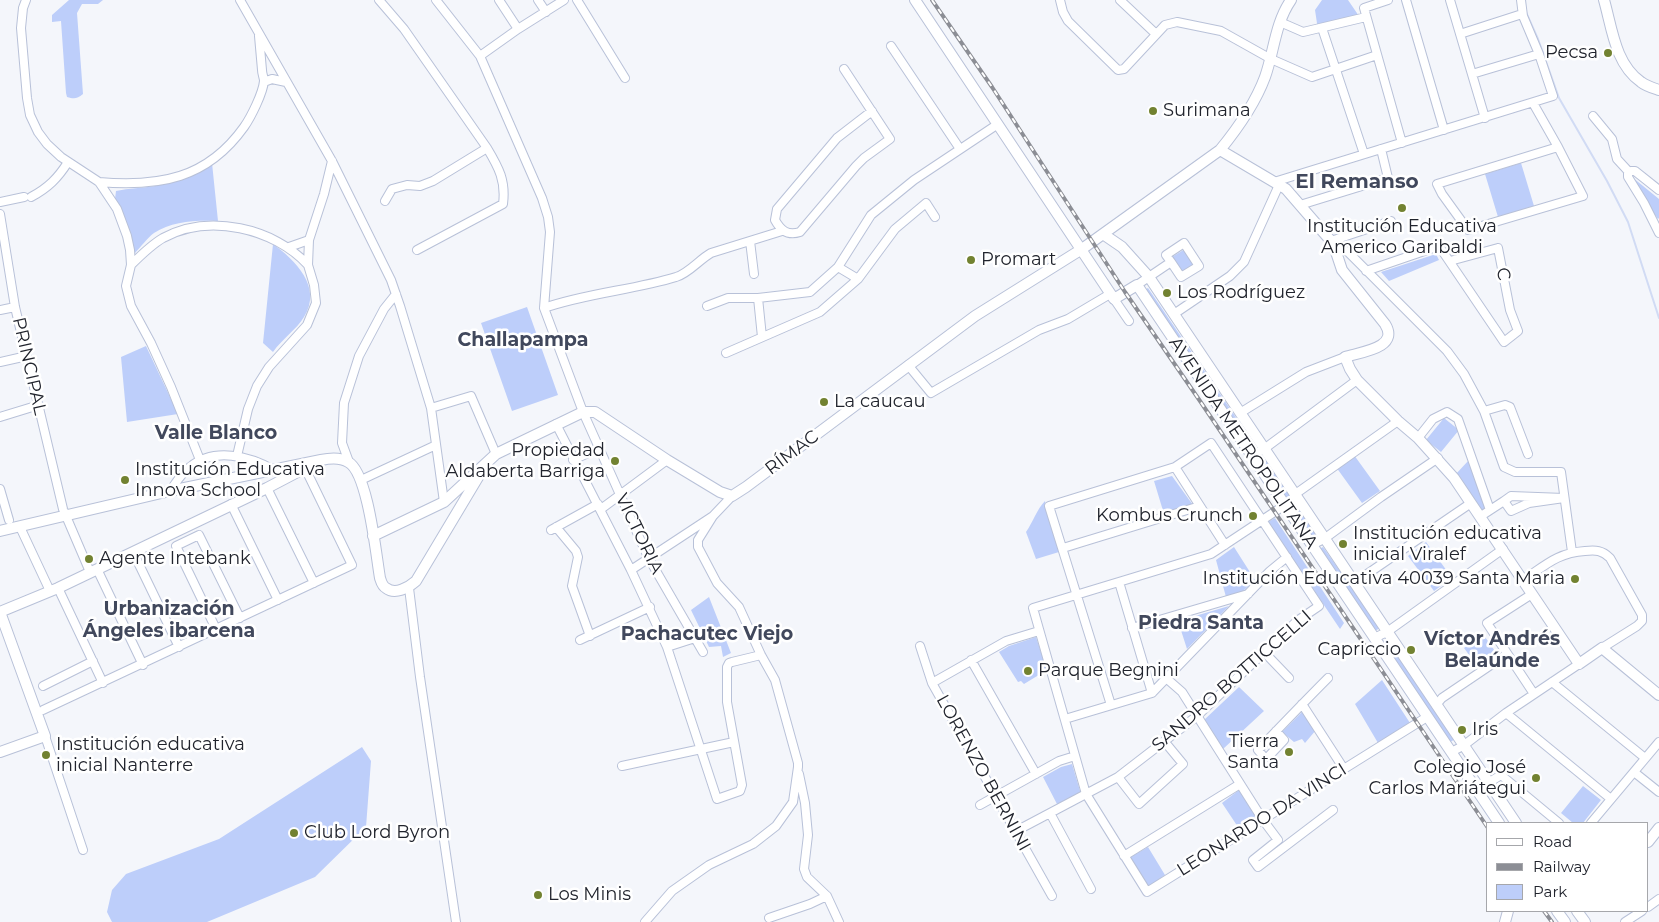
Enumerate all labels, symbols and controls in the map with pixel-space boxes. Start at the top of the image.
place label: Pecsa [1545,42,1598,64]
marker: Pecsa [1602,47,1614,59]
place label: Surimana [1163,100,1251,122]
marker: Surimana [1147,105,1159,117]
district label: El Remanso [1295,170,1419,194]
marker: Institución Educativa Americo Garibaldi [1396,202,1408,214]
place label: Institución Educativa Americo Garibaldi [1307,216,1497,258]
place label: Promart [981,249,1056,271]
marker: Promart [965,254,977,266]
street label: C [1491,266,1515,282]
place label: Los Rodríguez [1177,282,1305,304]
marker: Los Rodríguez [1161,287,1173,299]
street label: PRINCIPAL [7,315,51,417]
district label: Challapampa [457,329,589,351]
street label: AVENIDA METROPOLITANA [1164,333,1322,553]
place label: La caucau [834,391,926,413]
marker: La caucau [818,396,830,408]
district label: Valle Blanco [155,422,277,444]
street label: RÍMAC [761,426,823,480]
place label: Propiedad Aldaberta Barriga [445,440,605,482]
marker: Propiedad Aldaberta Barriga [609,455,621,467]
place label: Institución Educativa Innova School [135,459,325,502]
marker: Institución Educativa Innova School [119,474,131,486]
street label: VICTORIA [610,490,668,578]
place label: Kombus Crunch [1096,505,1243,527]
marker: Kombus Crunch [1247,510,1259,522]
place label: Institución educativa inicial Viralef [1353,523,1542,566]
marker: Institución educativa inicial Viralef [1337,538,1349,550]
place label: Agente Intebank [99,548,251,570]
marker: Agente Intebank [83,553,95,565]
place label: Institución Educativa 40039 Santa Maria [1202,568,1565,590]
marker: Institución Educativa 40039 Santa Maria [1569,573,1581,585]
district label: Urbanización Ángeles ibarcena [83,598,255,642]
street label: SANDRO BOTTICCELLI [1148,606,1316,756]
district label: Piedra Santa [1138,612,1264,634]
district label: Pachacutec Viejo [621,623,793,645]
district label: Víctor Andrés Belaúnde [1424,628,1560,672]
place label: Capriccio [1318,639,1401,661]
marker: Capriccio [1405,644,1417,656]
place label: Parque Begnini [1038,660,1179,682]
marker: Parque Begnini [1022,665,1034,677]
street label: LORENZO BERNINI [931,691,1035,855]
place label: Iris [1472,719,1498,741]
marker: Iris [1456,724,1468,736]
place label: Tierra Santa [1228,731,1279,774]
place label: Institución educativa inicial Nanterre [56,734,245,776]
marker: Tierra Santa [1283,746,1295,758]
marker: Institución educativa inicial Nanterre [40,749,52,761]
place label: Colegio José Carlos Mariátegui [1369,757,1526,800]
street label: LEONARDO DA VINCI [1173,759,1351,881]
marker: Colegio José Carlos Mariátegui [1530,772,1542,784]
place label: Club Lord Byron [304,822,450,844]
legend [1486,822,1649,912]
marker: Club Lord Byron [288,827,300,839]
text: Road [1533,832,1572,851]
text: Railway [1533,857,1590,876]
text: Park [1533,882,1567,901]
place label: Los Minis [548,884,631,906]
marker: Los Minis [532,889,544,901]

